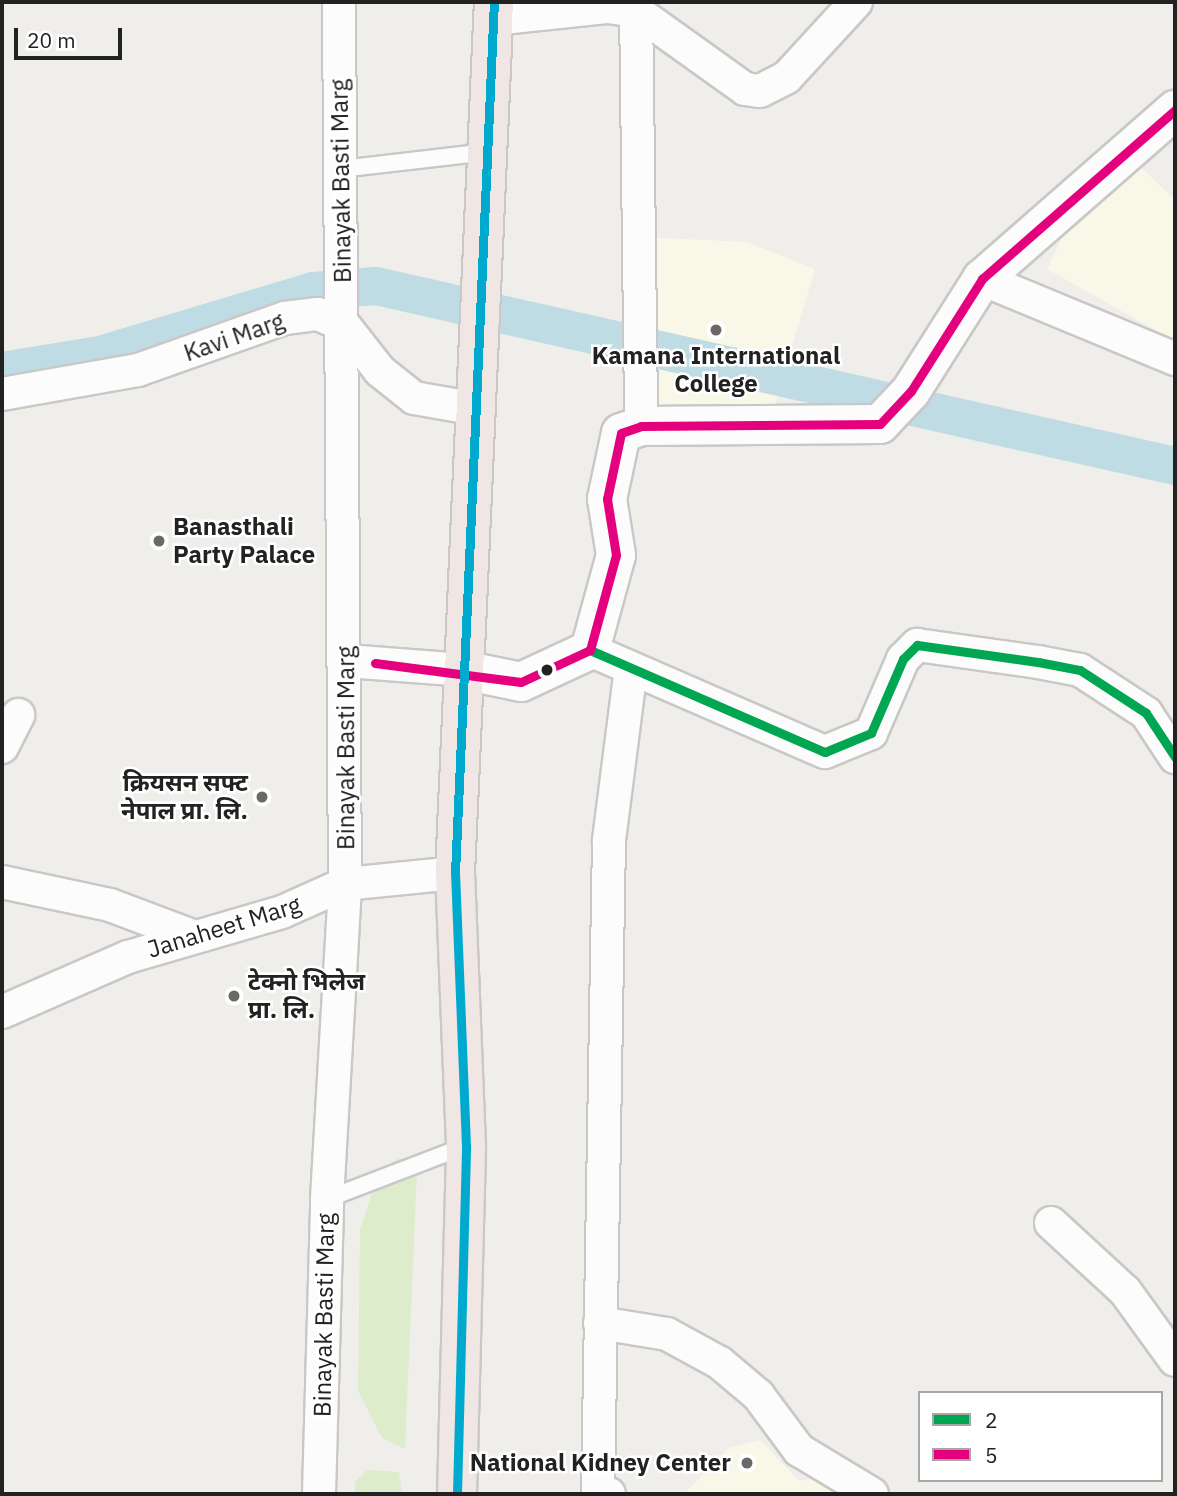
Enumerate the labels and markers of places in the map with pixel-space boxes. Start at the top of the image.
marker: Kamana International College [708,322,724,338]
place label: Kamana International College [592,342,840,398]
place label: Banasthali Party Palace [173,513,315,569]
marker: Banasthali Party Palace [151,533,167,549]
unlabelled marker [540,663,554,677]
place label: क्रियसन सफ्ट नेपाल प्रा. लि. [121,769,248,825]
marker: क्रियसन सफ्ट नेपाल प्रा. लि. [254,789,270,805]
place label: टेक्नो भिलेज प्रा. लि. [248,968,365,1024]
marker: टेक्नो भिलेज प्रा. लि. [226,988,242,1004]
place label: National Kidney Center [470,1449,731,1477]
marker: National Kidney Center [737,1453,757,1473]

